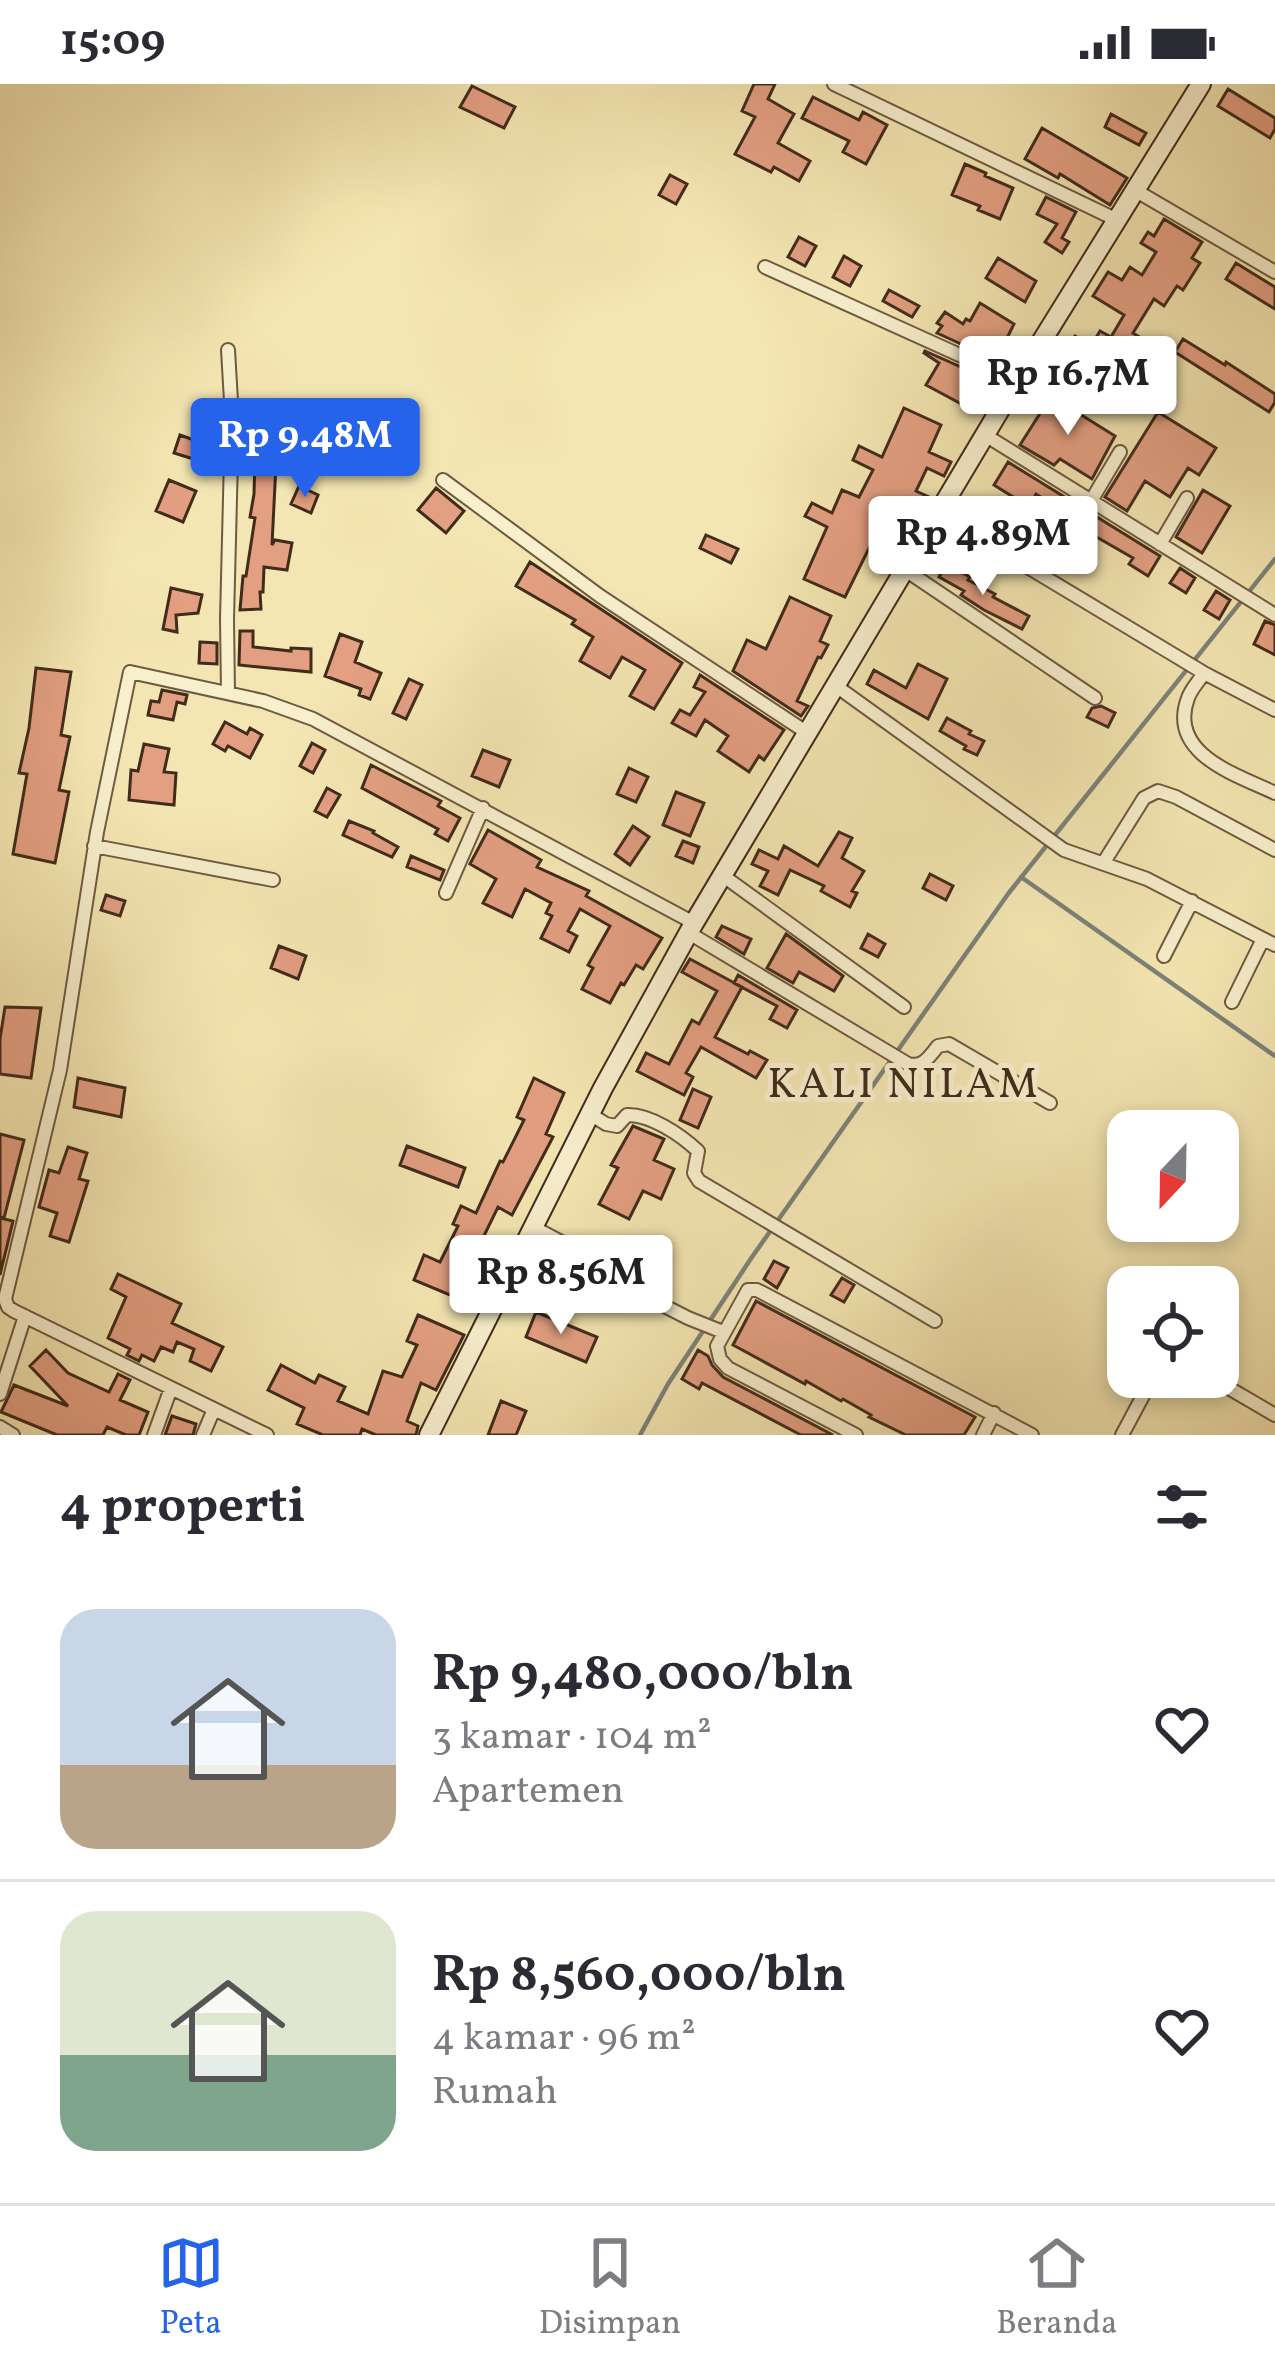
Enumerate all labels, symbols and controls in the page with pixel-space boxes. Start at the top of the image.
text: 15:09 [60,11,165,74]
pin: Rp 16.7M [944,336,1192,438]
text: Rp 16.7M [986,348,1150,402]
pin: Rp 9.48M [181,398,429,500]
text: Rp 9.48M [218,410,392,464]
pin: Rp 4.89M [859,496,1107,598]
text: Rp 4.89M [896,508,1070,562]
district label: KALI NILAM [767,1057,1041,1116]
north arrow [1107,1110,1239,1242]
map controls [1107,1110,1239,1398]
pin: Rp 8.56M [437,1235,685,1337]
text: Rp 8.56M [477,1247,645,1301]
button: locate [1107,1266,1239,1398]
text: 4 properti [60,1472,306,1543]
icon: filters [1149,1474,1215,1540]
text: Rp 9,480,000/bln [432,1640,854,1711]
icon: home [156,1657,300,1801]
icon: heart [1149,1696,1215,1762]
text: 3 kamar · 104 m² [432,1711,712,1765]
text: Apartemen [432,1765,624,1819]
text: Rp 8,560,000/bln [432,1941,846,2012]
icon: home [156,1959,300,2103]
icon: heart [1149,1998,1215,2064]
text: 4 kamar · 96 m² [432,2012,696,2066]
text: Rumah [432,2066,558,2120]
tab: Peta [158,2230,224,2348]
tab: Disimpan [539,2230,681,2348]
tab: Beranda [996,2230,1117,2348]

